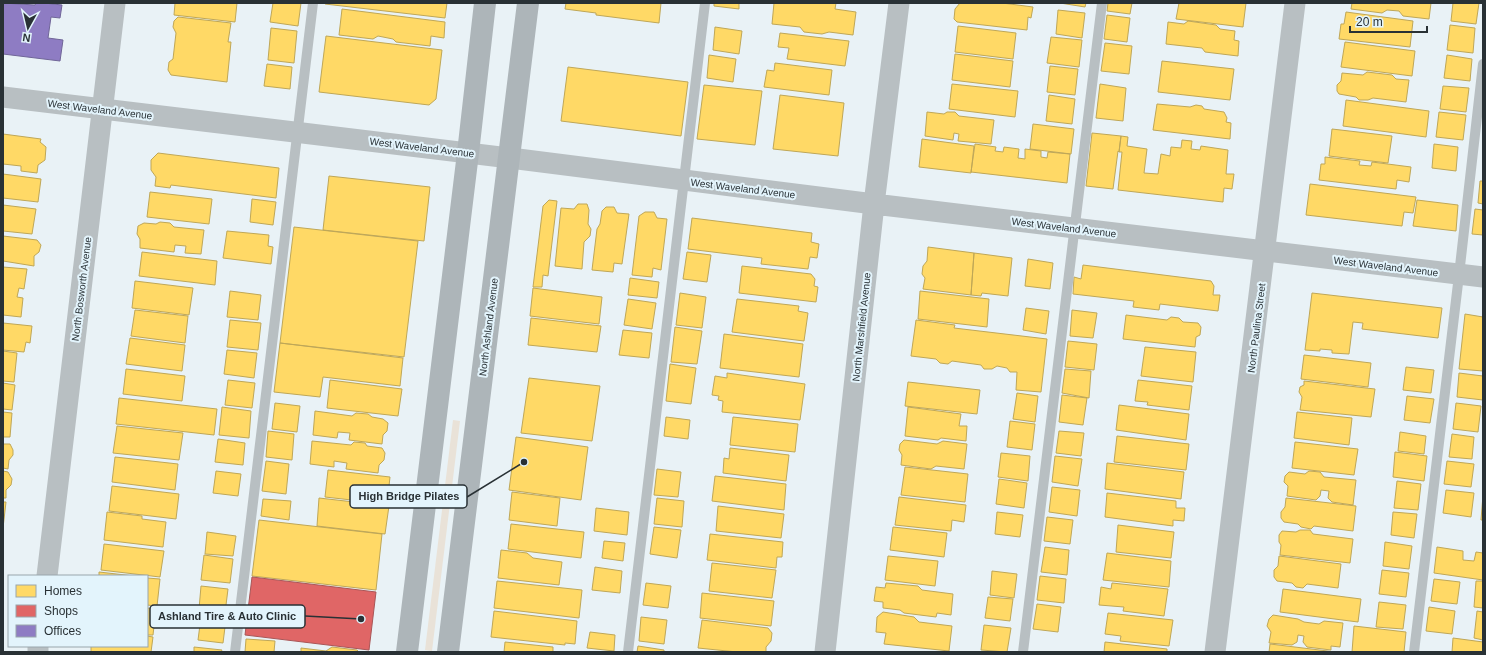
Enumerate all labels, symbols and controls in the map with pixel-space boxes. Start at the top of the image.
north arrow [8,8,48,48]
scale bar [1350,8,1427,34]
text: 20 m [1356,15,1383,29]
text: N [22,31,31,44]
street label: West Waveland Avenue [47,98,153,121]
street label: West Waveland Avenue [369,136,475,159]
street label: West Waveland Avenue [690,177,796,200]
street label: West Waveland Avenue [1011,216,1117,239]
street label: North Bosworth Avenue [70,236,93,342]
street label: West Waveland Avenue [1333,255,1439,278]
street label: North Marshfield Avenue [850,272,873,382]
street label: North Ashland Avenue [477,277,500,377]
street label: North Paulina Street [1246,282,1267,373]
callout: High Bridge Pilates [350,485,467,508]
text: High Bridge Pilates [359,490,459,502]
legend [8,575,148,647]
text: Homes [44,584,82,598]
text: Shops [44,604,78,618]
callout: Ashland Tire & Auto Clinic [150,605,305,628]
text: Ashland Tire & Auto Clinic [158,610,296,622]
text: Offices [44,624,81,638]

